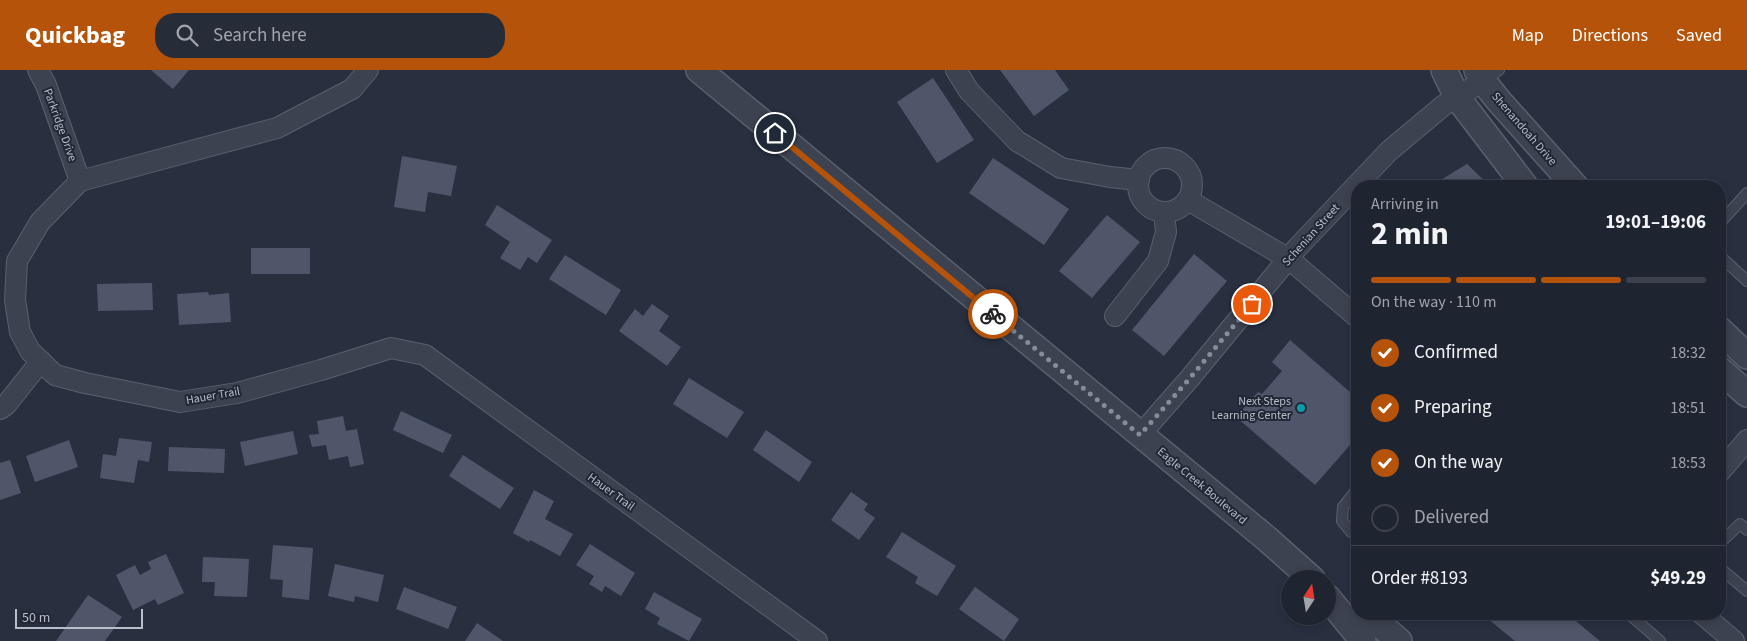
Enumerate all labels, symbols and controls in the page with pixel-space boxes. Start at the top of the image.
search box [155,13,505,58]
text: Quickbag [25,18,125,53]
icon: search [173,21,201,49]
text: Search here [213,22,307,49]
text: Map [1512,23,1544,48]
text: Directions [1572,23,1648,48]
text: Saved [1676,23,1722,48]
street label: Parkridge Drive [39,86,81,164]
street label: Shenandoah Drive [1487,89,1561,169]
pin [754,112,796,154]
icon: home [761,119,789,147]
text: Arriving in [1371,193,1439,215]
street label: Schenian Street [1278,200,1344,270]
text: 19:01–19:06 [1605,209,1706,236]
text: 2 min [1371,211,1449,257]
pin [1231,283,1273,325]
courier [968,289,1018,339]
icon: bag [1238,290,1266,318]
text: On the way · 110 m [1371,291,1496,313]
icon: bike [979,300,1007,328]
icon: check [1371,339,1399,367]
text: Confirmed [1414,339,1498,366]
text: 18:32 [1670,342,1706,364]
street label: Hauer Trail [185,383,241,409]
place label: Next Steps Learning Center [1211,393,1292,424]
icon: check [1371,394,1399,422]
text: Preparing [1414,394,1492,421]
text: 18:51 [1670,397,1706,419]
marker: Next Steps Learning Center [1295,402,1307,414]
street label: Eagle Creek Boulevard [1154,443,1250,529]
icon: check [1371,449,1399,477]
text: On the way [1414,449,1503,476]
text: 18:53 [1670,452,1706,474]
street label: Hauer Trail [584,469,638,515]
text: Delivered [1414,504,1489,531]
text: Order #8193 [1371,565,1468,592]
text: $49.29 [1650,565,1706,592]
north arrow [1281,570,1336,625]
map controls [1281,570,1336,625]
scale bar [15,606,142,629]
text: 50 m [22,608,50,628]

